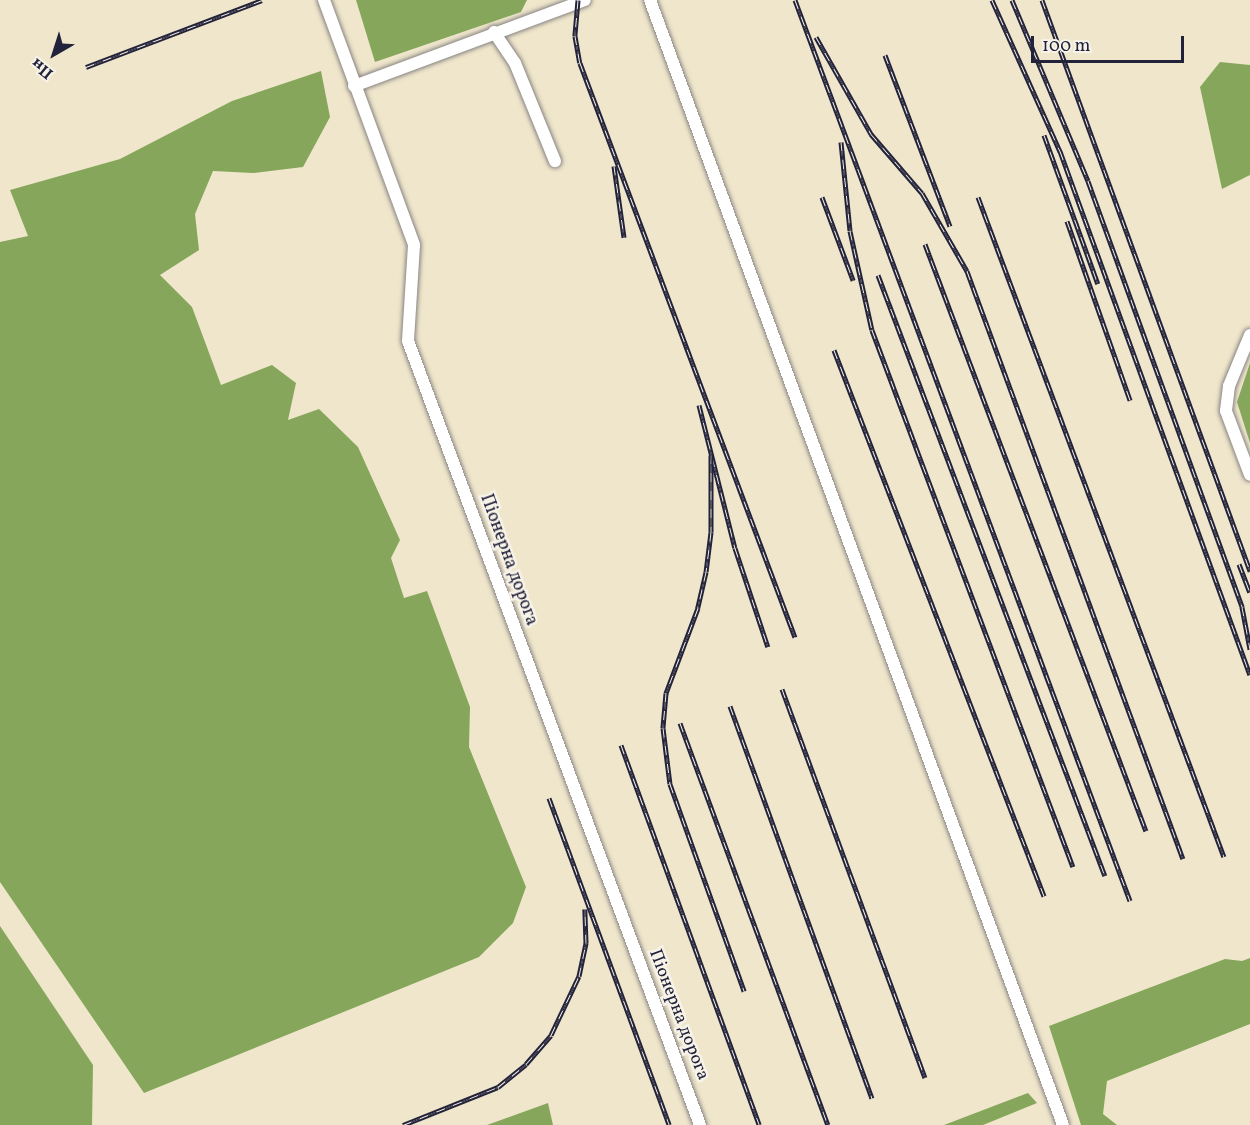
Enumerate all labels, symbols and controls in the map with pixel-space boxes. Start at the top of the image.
north arrow [24,24,84,84]
scale bar [1034,24,1187,62]
text: 100 m [1042,34,1091,59]
text: Пн [27,52,58,84]
street label: Піонерна дорога [474,491,542,629]
street label: Піонерна дорога [643,947,713,1083]

